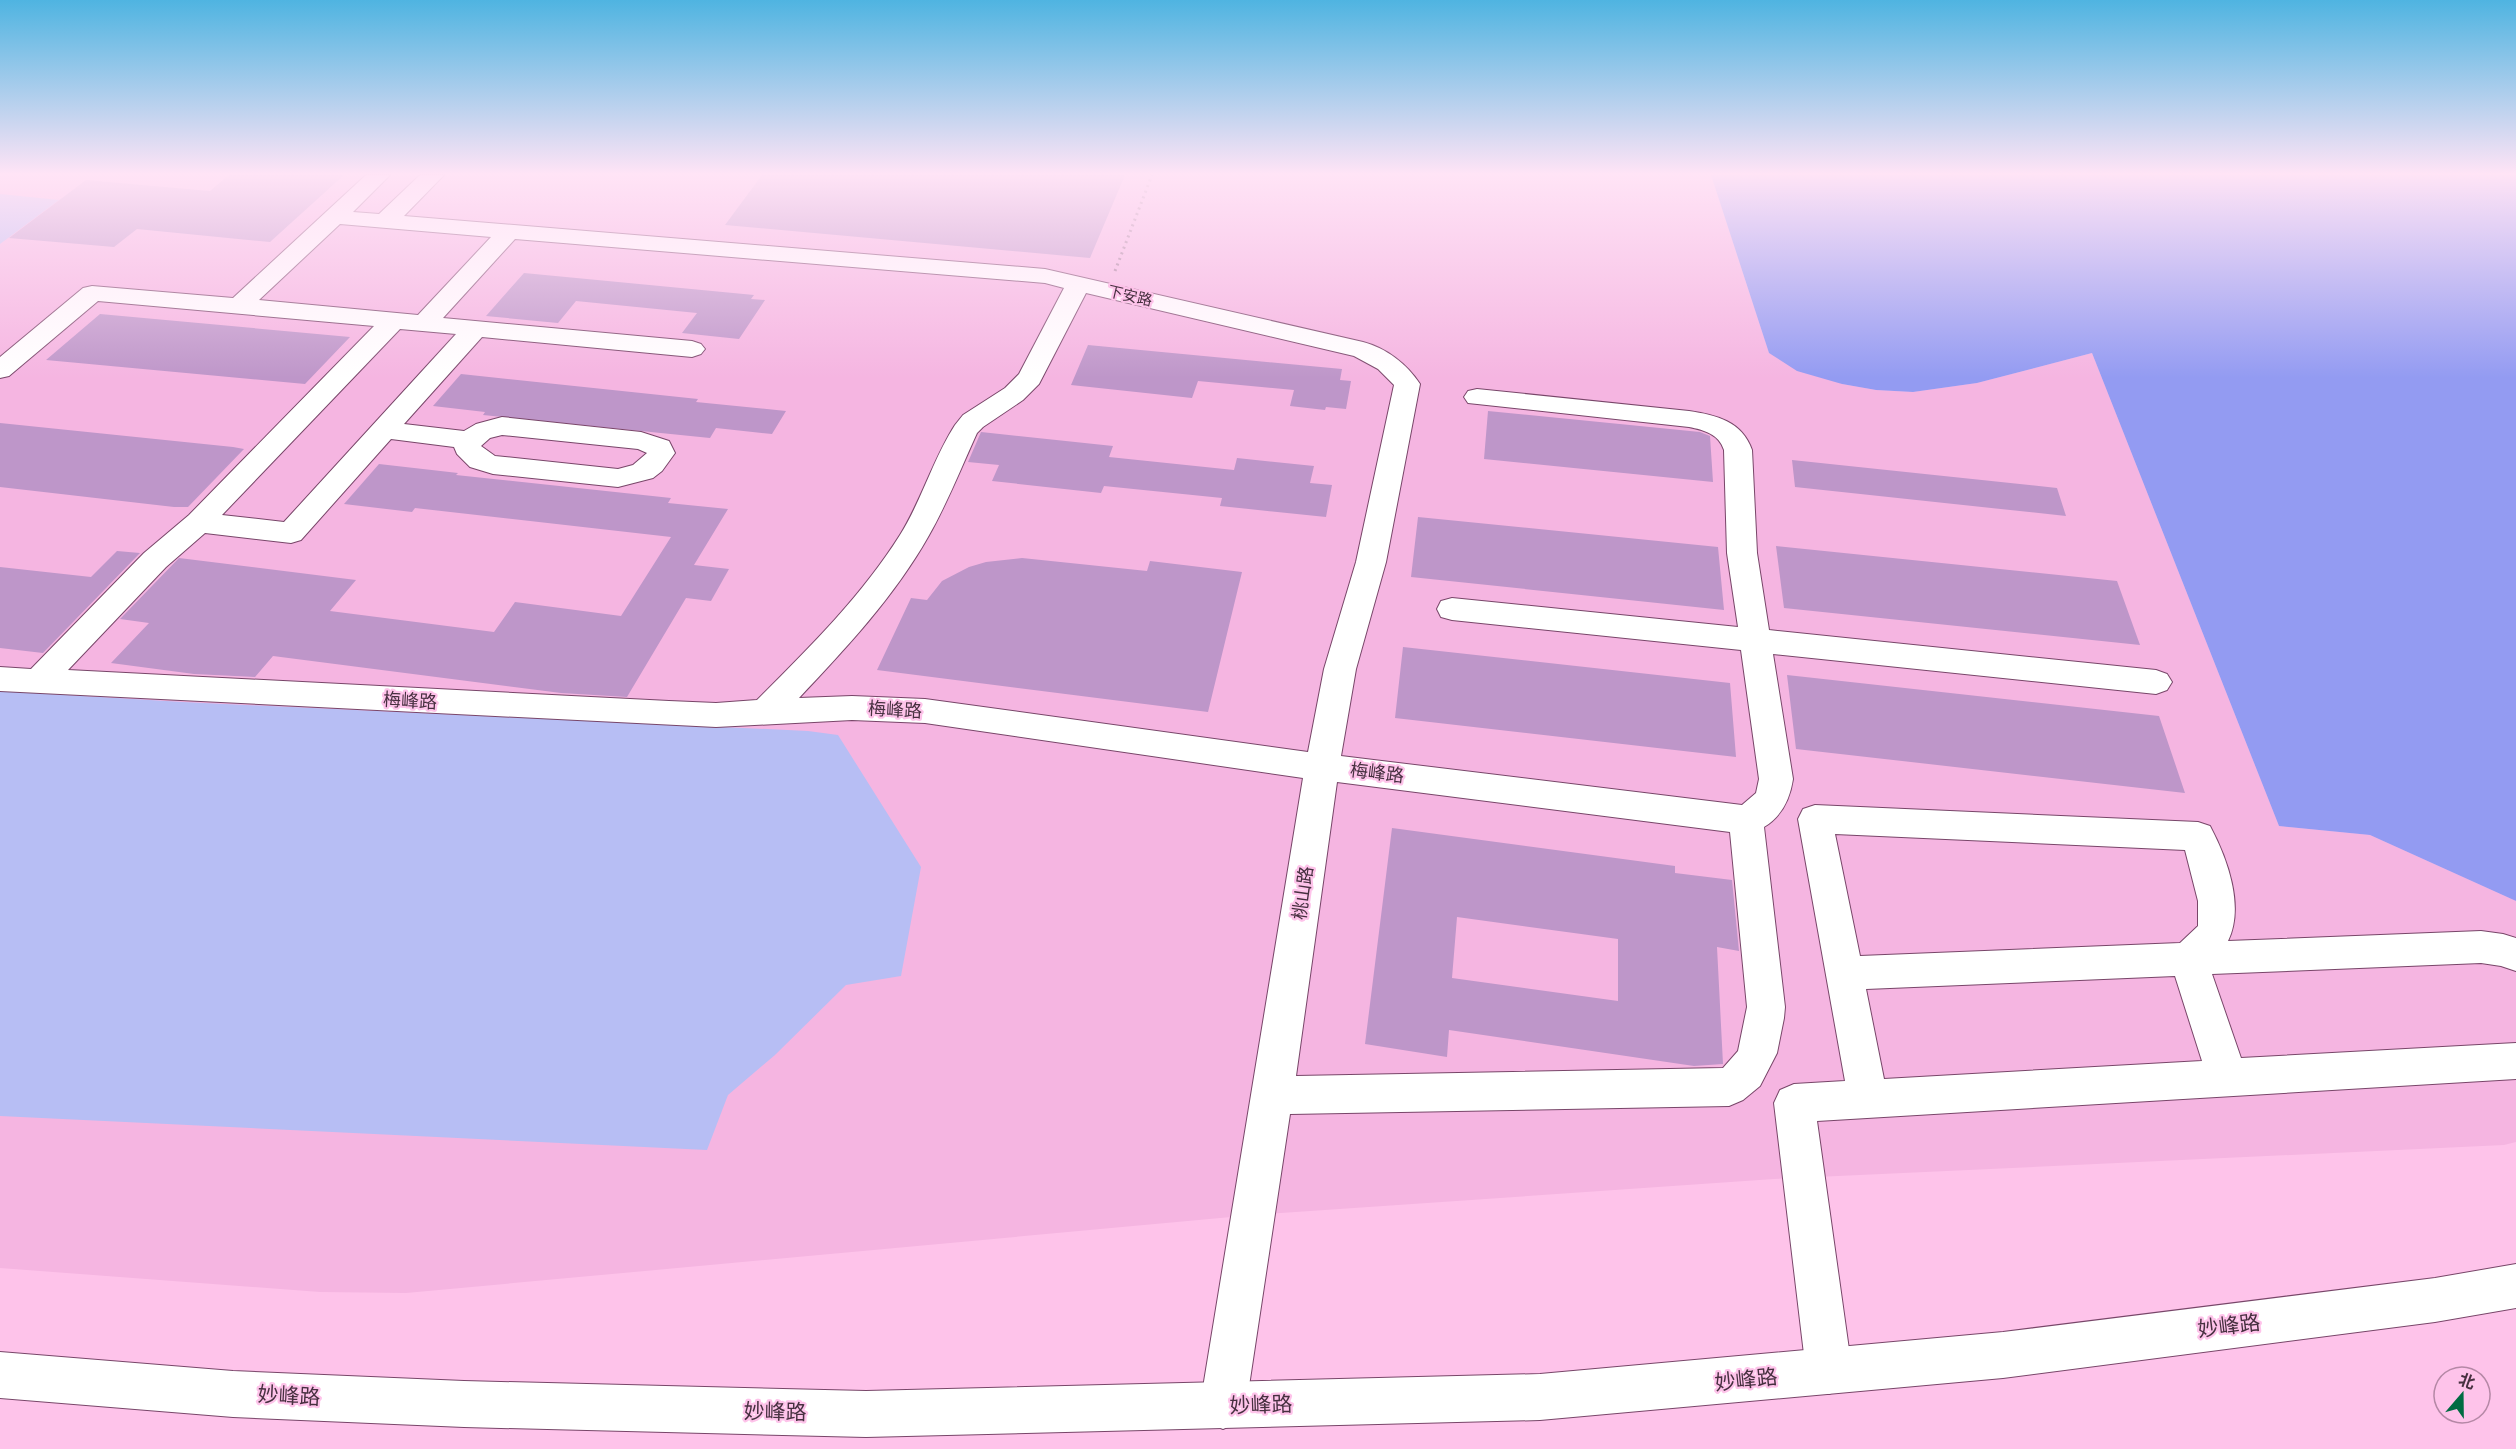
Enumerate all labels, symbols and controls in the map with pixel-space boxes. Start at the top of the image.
street label: 下安路 [1106,282,1154,309]
street label: 梅峰路 [383,689,438,711]
street label: 梅峰路 [868,698,923,720]
street label: 梅峰路 [1349,759,1405,785]
street label: 桃山路 [1288,865,1316,921]
street label: 妙峰路 [2196,1309,2262,1341]
street label: 妙峰路 [1713,1364,1778,1394]
north arrow [2432,1365,2492,1425]
text: 北 [2457,1370,2478,1392]
street label: 妙峰路 [257,1381,321,1409]
street label: 妙峰路 [1229,1391,1293,1417]
street label: 妙峰路 [743,1398,807,1424]

